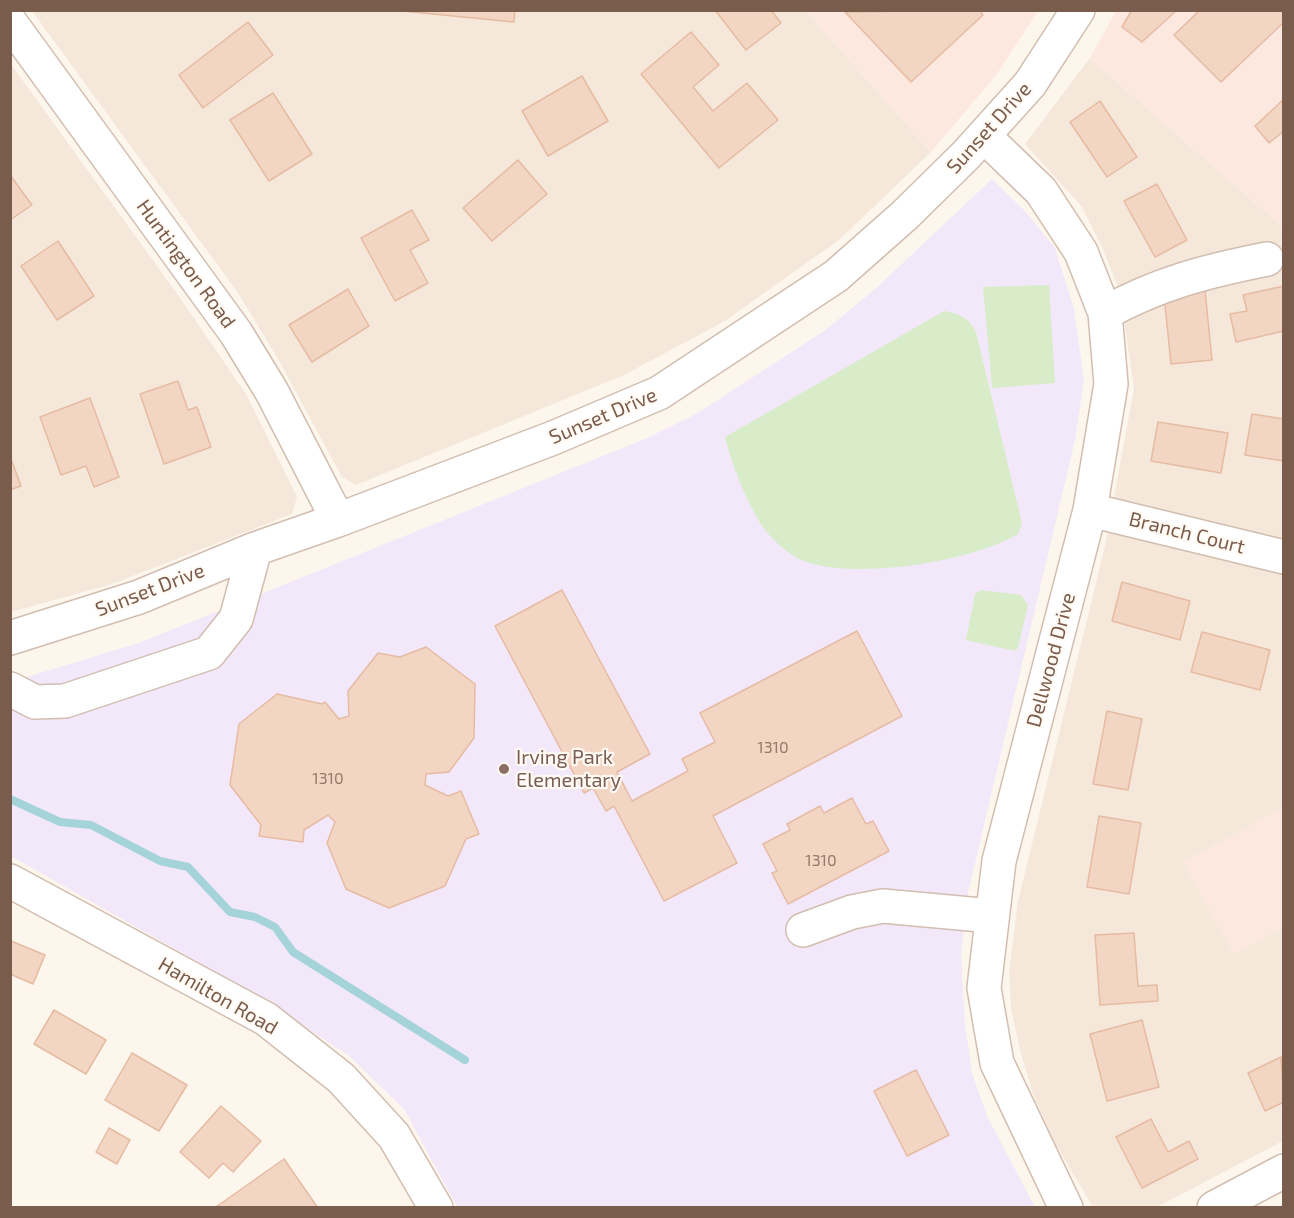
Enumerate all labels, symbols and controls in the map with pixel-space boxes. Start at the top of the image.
street label: Sunset Drive [942,77,1036,179]
street label: Huntington Road [131,195,241,333]
street label: Sunset Drive [546,383,660,449]
street label: Branch Court [1127,507,1247,559]
street label: Sunset Drive [92,558,208,622]
street label: Dellwood Drive [1022,590,1080,730]
house number: 1310 [757,738,789,758]
place label: Irving Park Elementary [516,745,621,792]
marker: Irving Park Elementary [497,762,511,776]
house number: 1310 [312,769,344,789]
house number: 1310 [805,851,837,871]
street label: Hamilton Road [154,952,282,1040]

